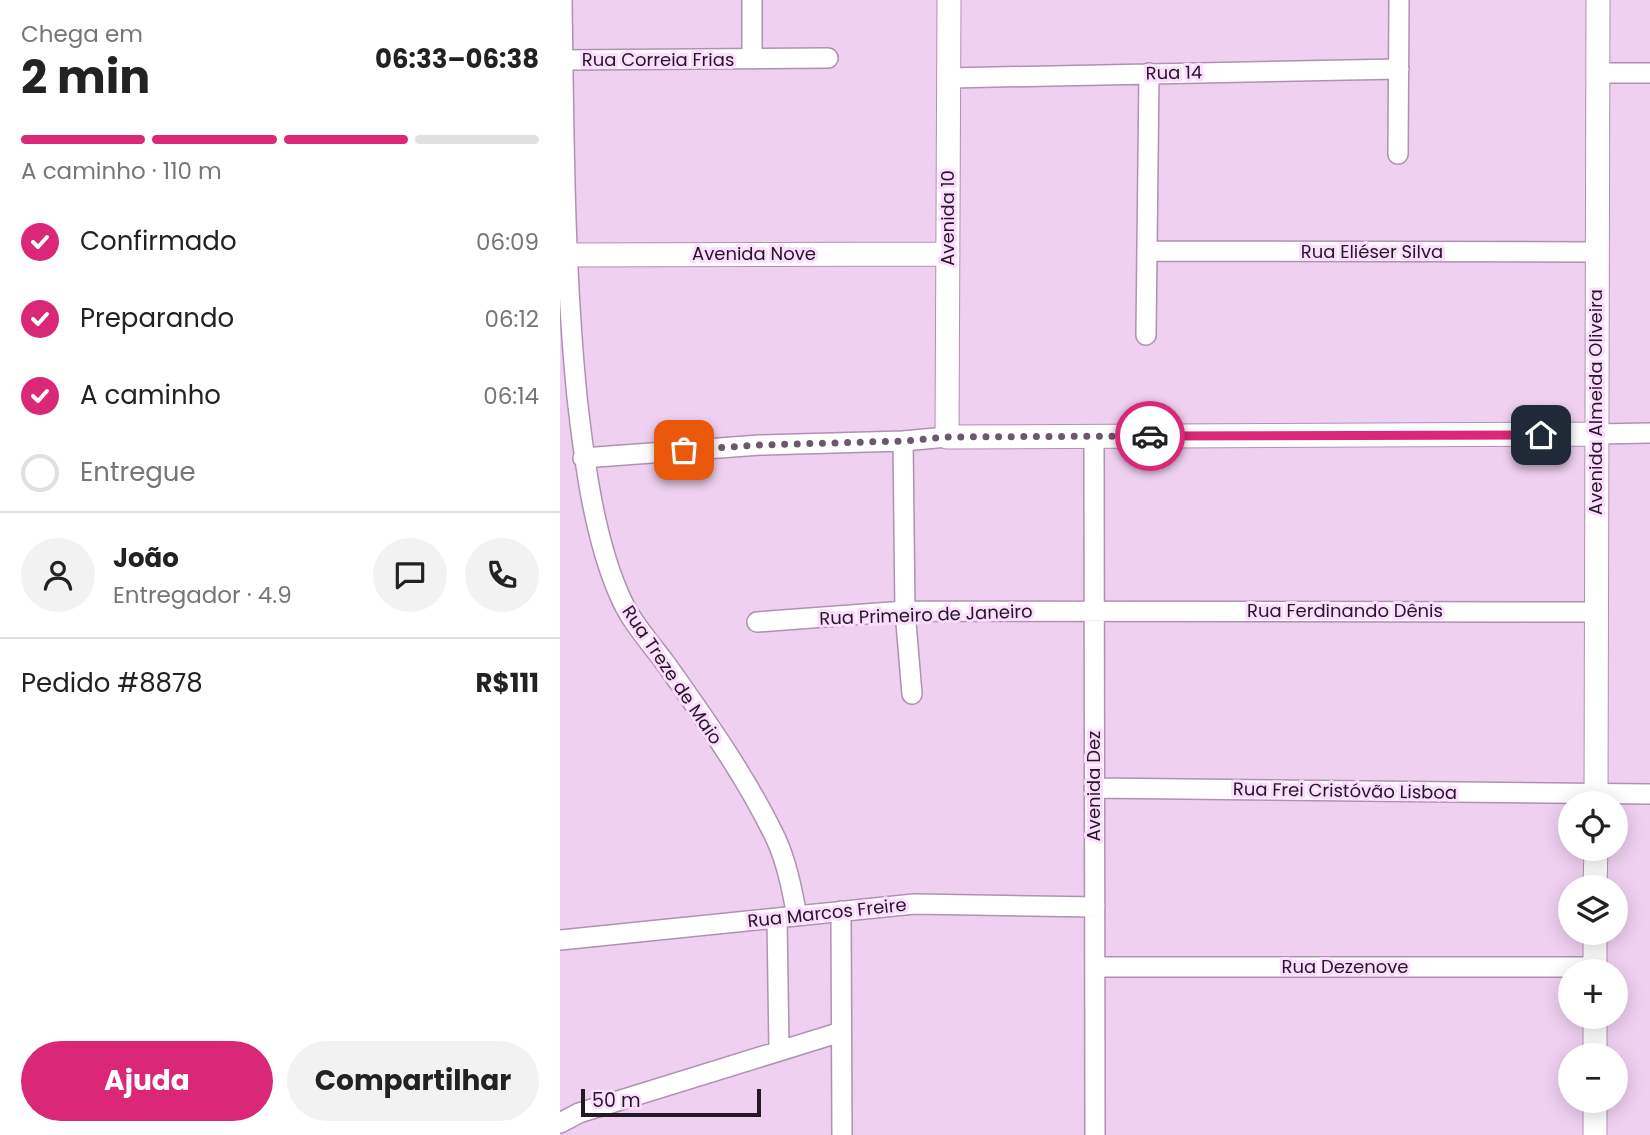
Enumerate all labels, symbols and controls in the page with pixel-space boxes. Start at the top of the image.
text: Chega em [21,18,143,50]
text: 06:33–06:38 [375,41,539,77]
text: 2 min [21,45,150,109]
street label: Rua Correia Frias [582,47,734,72]
street label: Rua 14 [1146,60,1202,85]
text: A caminho · 110 m [21,155,222,187]
street label: Avenida 10 [935,170,960,266]
icon: check [21,223,59,261]
text: Confirmado [80,223,237,259]
text: 06:09 [476,226,539,258]
street label: Rua Eliéser Silva [1301,239,1443,264]
street label: Avenida Nove [692,241,816,266]
street label: Avenida Almeida Oliveira [1583,289,1608,515]
icon: check [21,300,59,338]
text: Preparando [80,300,234,336]
text: 06:12 [484,303,539,335]
icon: check [21,377,59,415]
text: A caminho [80,377,221,413]
text: 06:14 [483,380,539,412]
courier [1115,401,1185,471]
pin [1511,405,1571,465]
icon: home [1522,416,1560,454]
icon: car [1131,417,1169,455]
pin [654,420,714,480]
icon: bag [665,431,703,469]
text: Entregue [80,454,196,490]
button: person [21,538,95,612]
button: chat [373,538,447,612]
button: phone [465,538,539,612]
text: João [113,540,179,576]
text: Entregador · 4.9 [113,579,292,611]
street label: Rua Primeiro de Janeiro [819,598,1033,631]
street label: Rua Ferdinando Dênis [1247,598,1443,623]
street label: Rua Treze de Maio [616,600,728,749]
text: Pedido #8878 [21,665,203,701]
text: R$111 [476,665,539,701]
street label: Avenida Dez [1081,731,1106,841]
street label: Rua Frei Cristóvão Lisboa [1233,776,1457,805]
map controls [1558,791,1628,1113]
button: locate [1558,791,1628,861]
button: layers [1558,875,1628,945]
street label: Rua Marcos Freire [746,892,908,933]
street label: Rua Dezenove [1282,954,1408,979]
button: + [1558,959,1628,1029]
button: Ajuda [21,1041,273,1121]
button: Compartilhar [287,1041,539,1121]
button: − [1558,1043,1628,1113]
scale bar [581,1086,761,1118]
text: 50 m [592,1087,641,1114]

